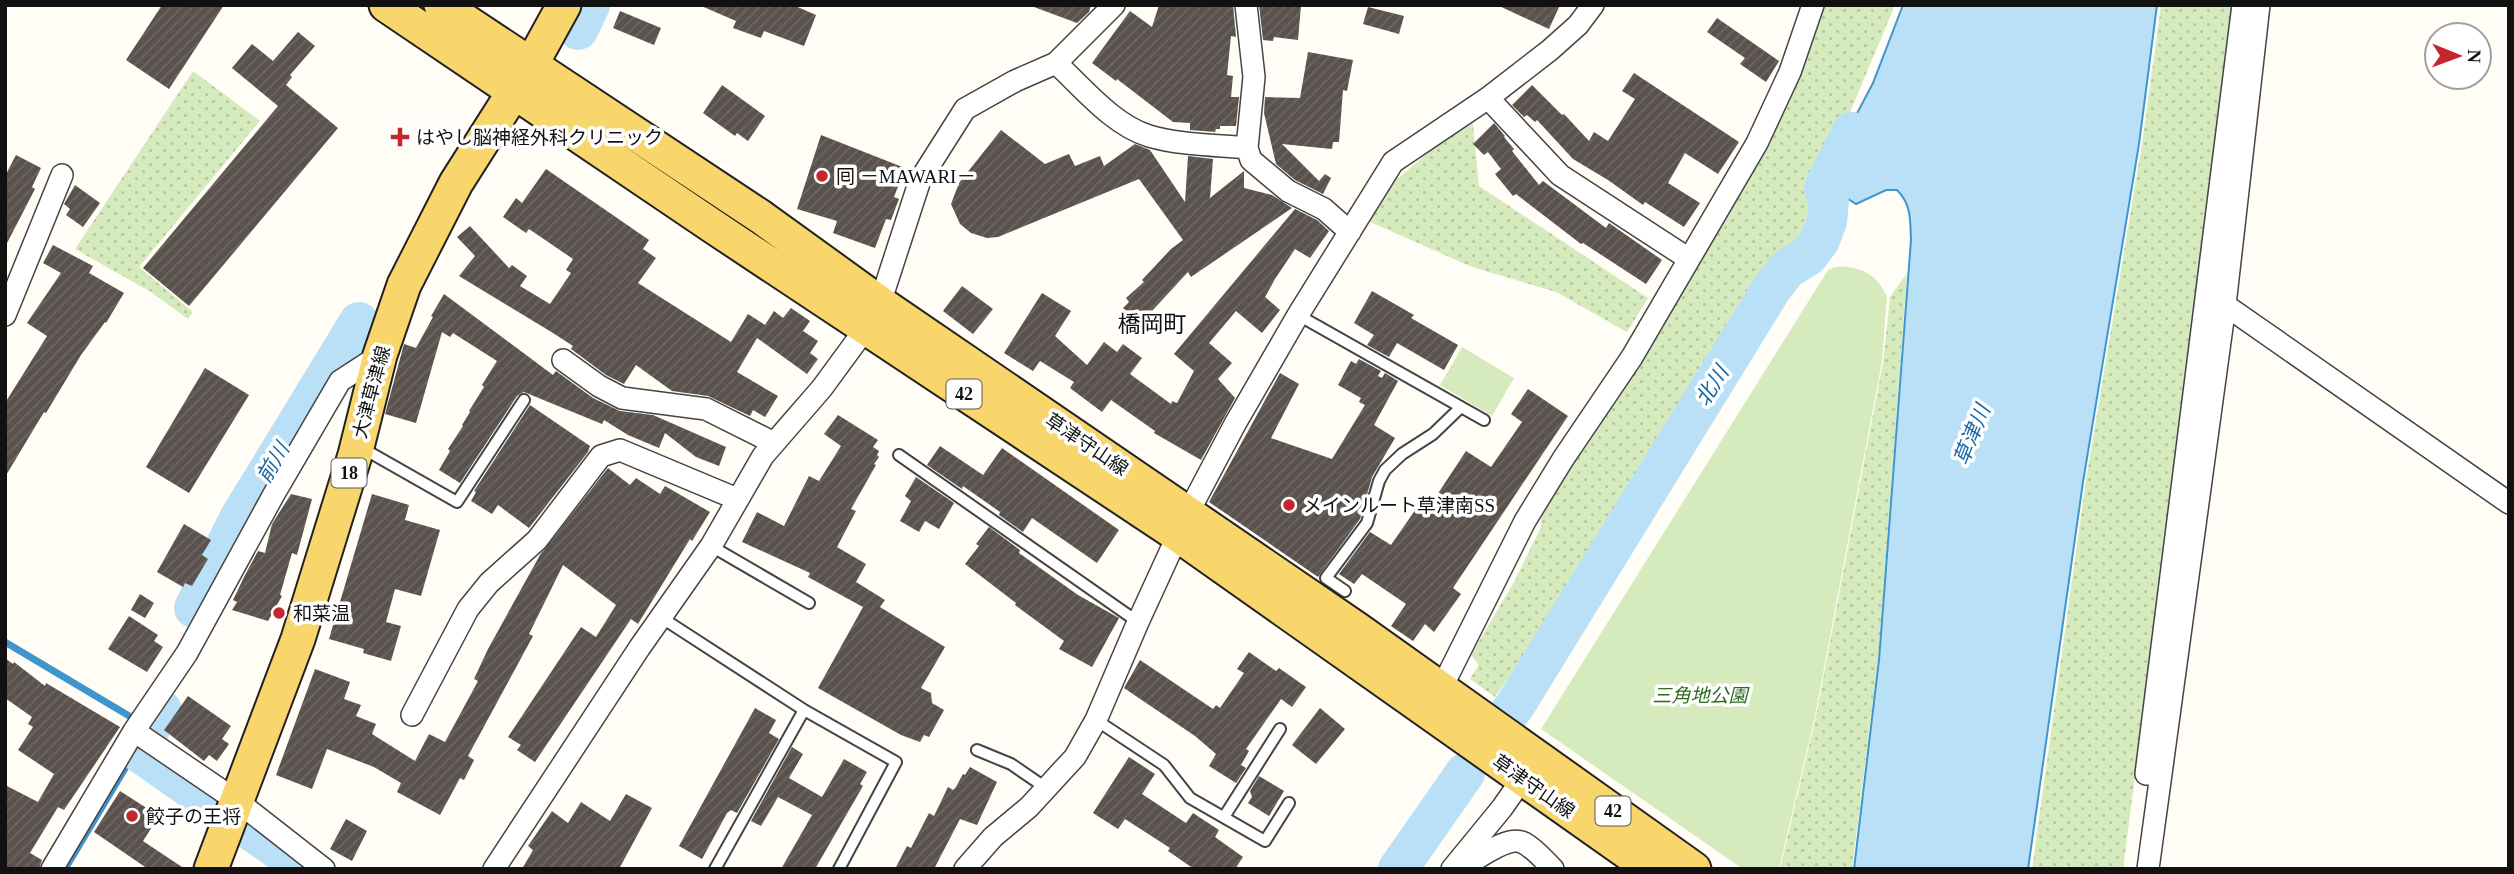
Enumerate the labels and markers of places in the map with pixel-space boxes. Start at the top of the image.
marker: はやし脳神経外科クリニック [390,127,410,147]
place label: はやし脳神経外科クリニック [416,127,663,148]
place label: 囘 －MAWARI－ [836,166,975,187]
marker: 囘 －MAWARI－ [814,168,830,184]
place label: メインルート草津南SS [1303,495,1495,516]
marker: メインルート草津南SS [1281,497,1297,513]
place label: 和菜温 [293,603,350,624]
marker: 和菜温 [271,605,287,621]
place label: 餃子の王将 [146,806,241,827]
marker: 餃子の王将 [124,808,140,824]

